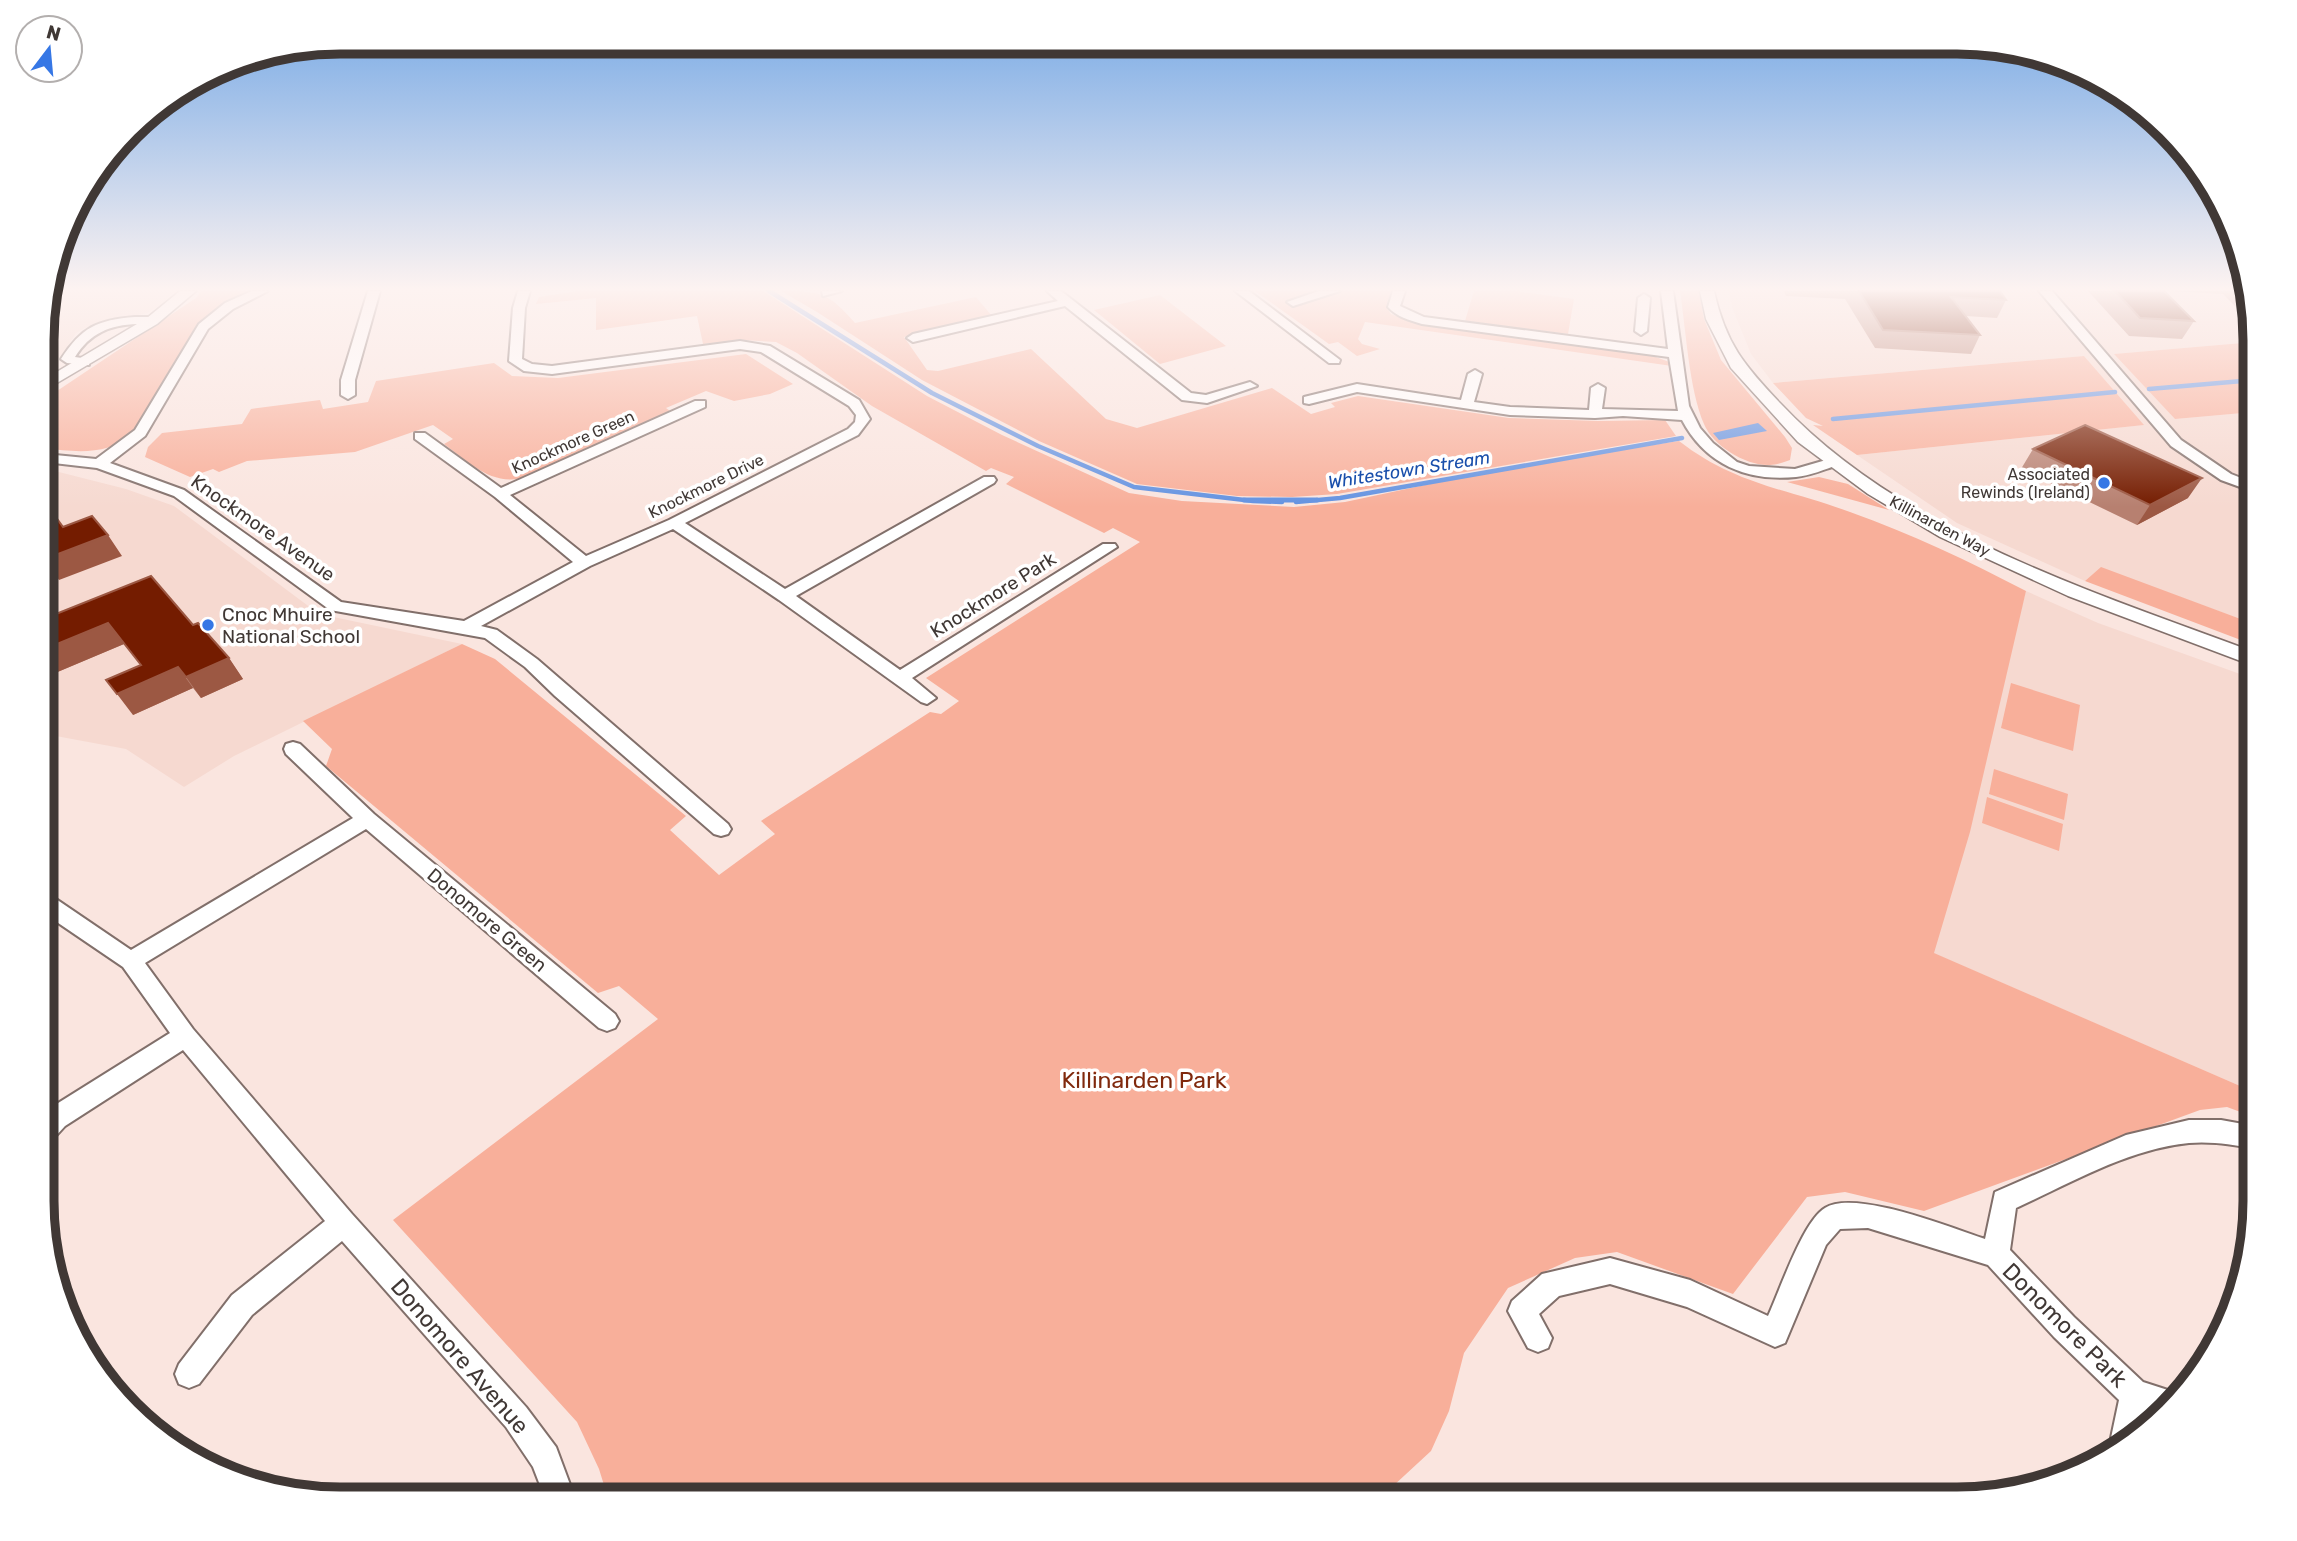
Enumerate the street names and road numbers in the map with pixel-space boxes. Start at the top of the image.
street label: Knockmore Green [509,406,637,478]
street label: Knockmore Drive [645,450,767,522]
street label: Knockmore Avenue [187,470,339,586]
street label: Killinarden Way [1886,491,1994,561]
street label: Knockmore Park [926,547,1060,643]
street label: Donomore Green [422,863,552,977]
street label: Donomore Park [1997,1257,2133,1393]
street label: Donomore Avenue [385,1273,535,1439]

